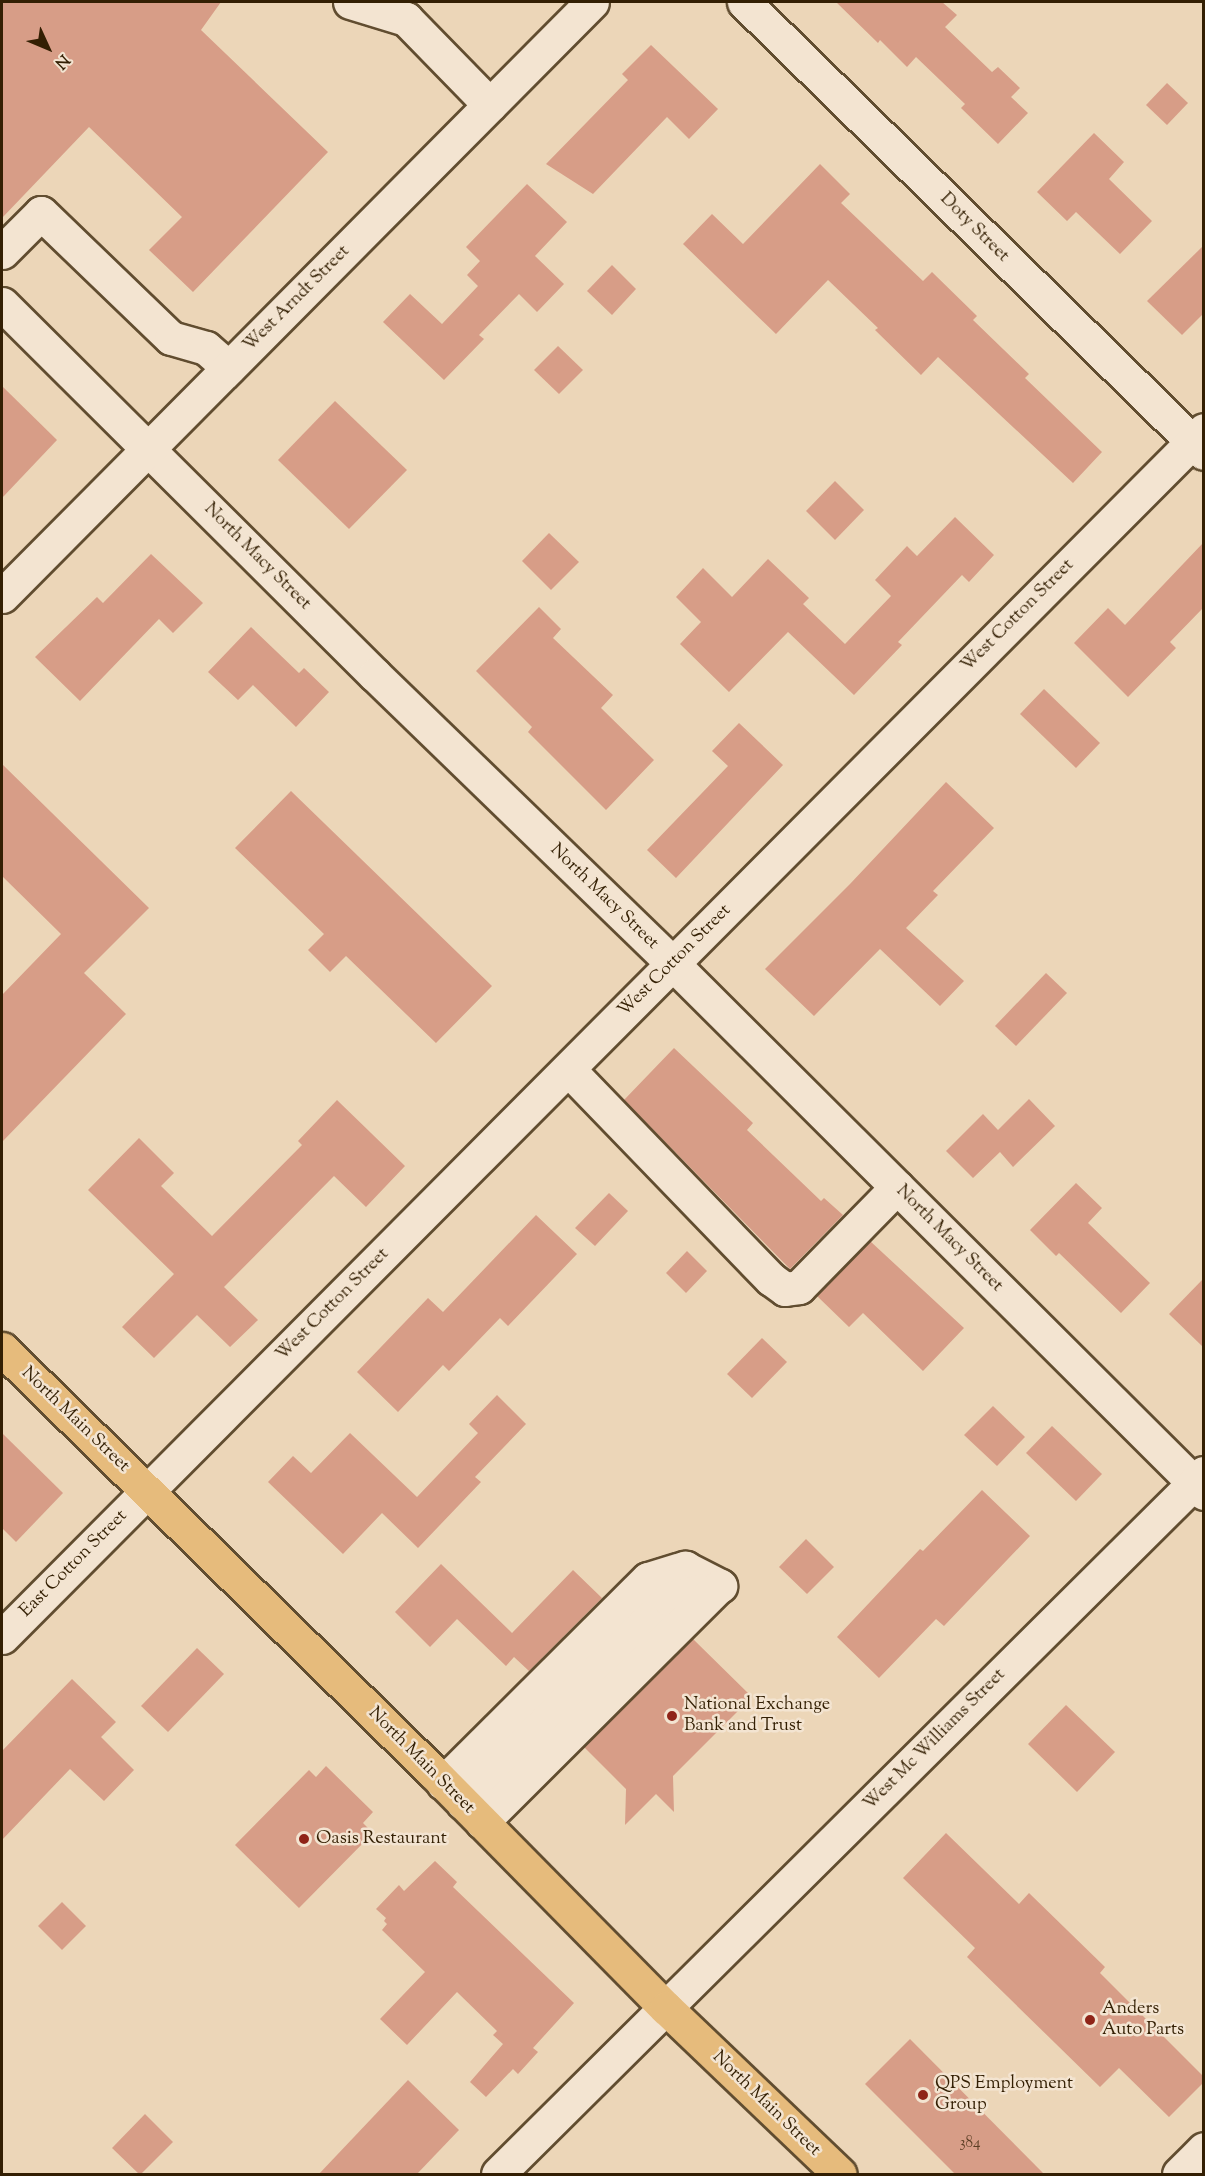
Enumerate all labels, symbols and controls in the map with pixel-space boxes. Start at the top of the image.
north arrow [18,18,78,78]
text: N [49,48,74,73]
street label: Doty Street [935,189,1013,267]
street label: West Arndt Street [239,241,355,357]
street label: North Macy Street [199,499,315,615]
street label: West Cotton Street [957,555,1079,677]
street label: North Macy Street [545,840,663,954]
street label: West Cotton Street [614,900,736,1022]
street label: North Macy Street [891,1181,1007,1297]
street label: West Cotton Street [272,1244,394,1366]
street label: North Main Street [16,1363,134,1477]
street label: East Cotton Street [16,1506,132,1622]
street label: West Mc Williams Street [860,1665,1010,1815]
place label: National Exchange Bank and Trust [684,1695,830,1738]
street label: North Main Street [363,1703,479,1819]
marker: National Exchange Bank and Trust [665,1709,679,1723]
place label: Oasis Restaurant [316,1828,447,1850]
marker: Oasis Restaurant [297,1832,311,1846]
place label: Anders Auto Parts [1102,1999,1184,2042]
marker: Anders Auto Parts [1083,2013,1097,2027]
street label: North Main Street [707,2047,825,2161]
place label: QPS Employment Group [935,2074,1073,2116]
marker: QPS Employment Group [916,2088,930,2102]
house number: 384 [960,2135,980,2153]

